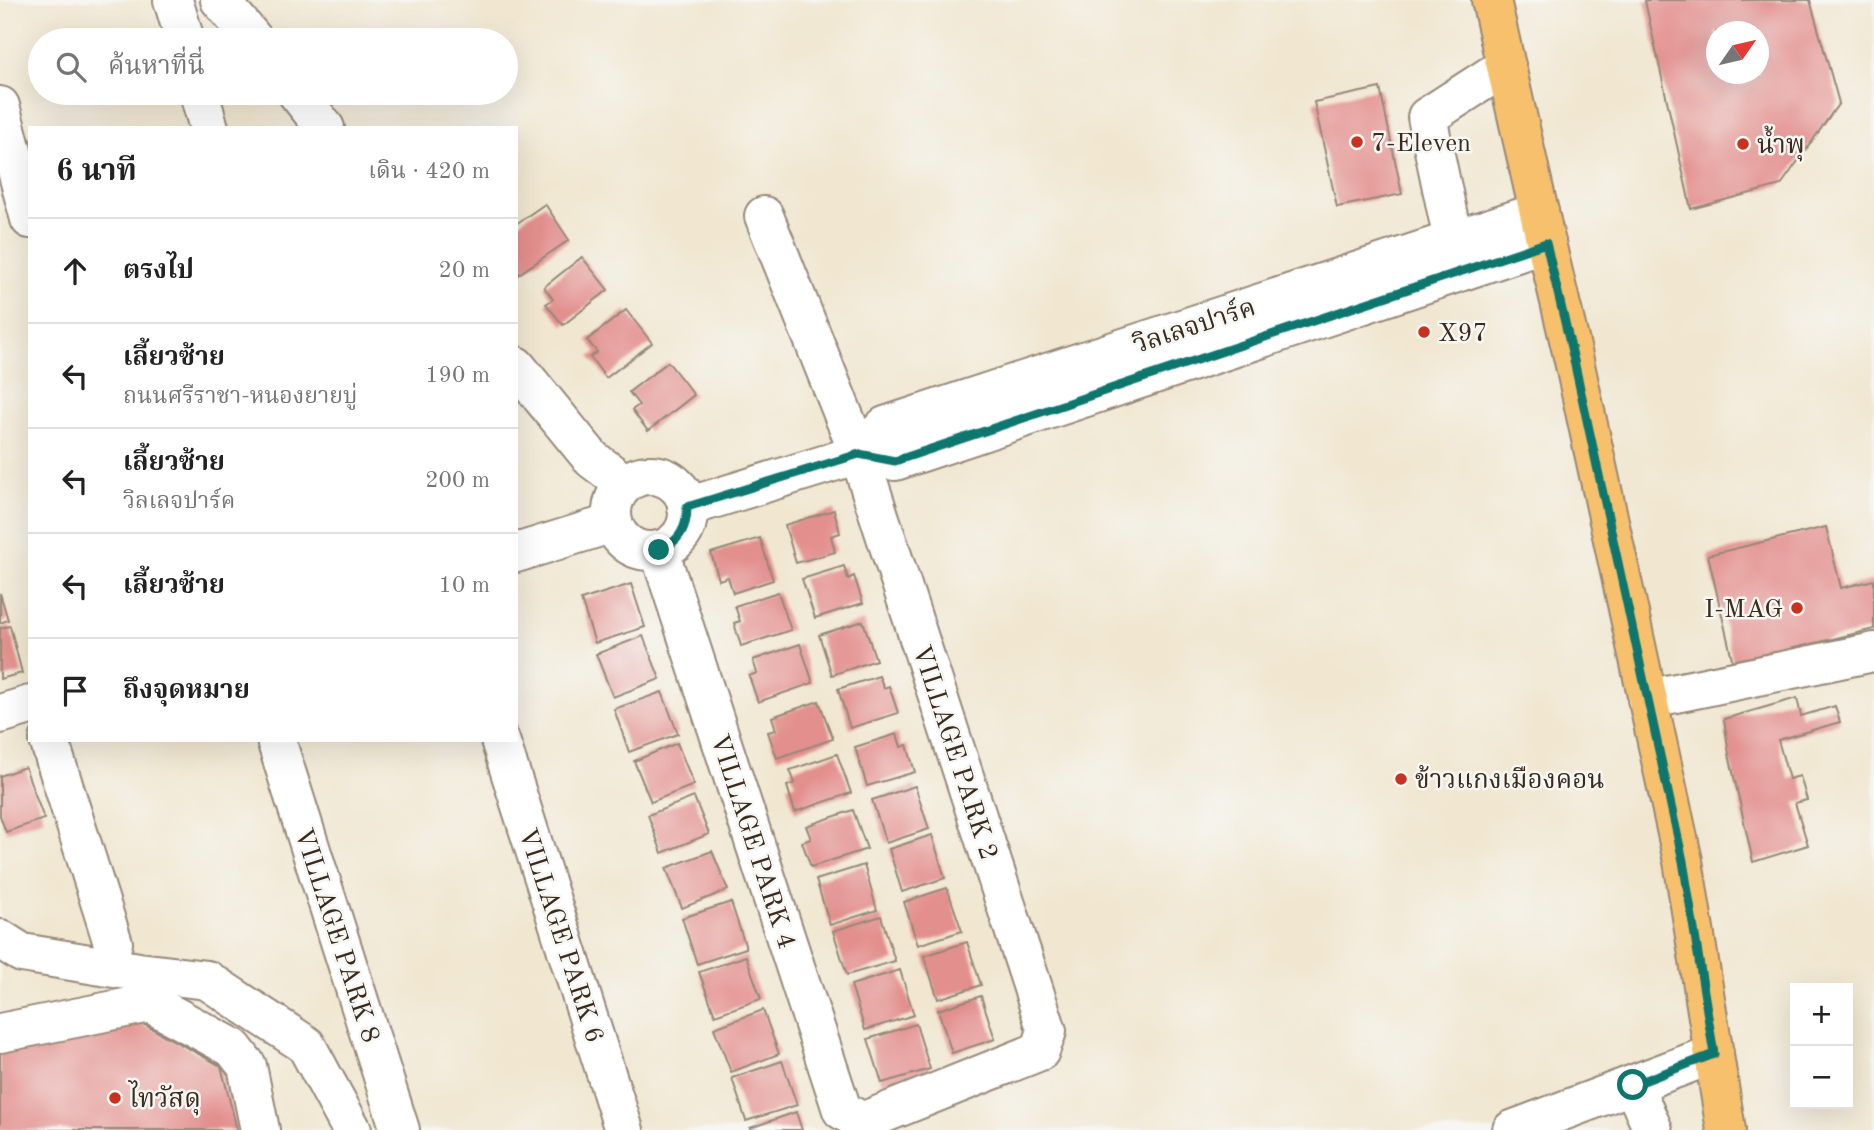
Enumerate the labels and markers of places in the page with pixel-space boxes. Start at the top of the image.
place label: น้ำพุ [1757,125,1805,162]
place label: 7-Eleven [1371,131,1471,157]
marker: 7-Eleven [1349,134,1365,150]
marker: น้ำพุ [1735,136,1751,152]
place label: X97 [1438,321,1488,347]
marker: X97 [1416,324,1432,340]
place label: I-MAG [1704,597,1783,623]
marker: I-MAG [1789,600,1805,616]
place label: ข้าวแกงเมืองคอน [1415,765,1605,794]
marker: ข้าวแกงเมืองคอน [1393,771,1409,787]
place label: ไทวัสดุ [127,1080,201,1116]
marker: ไทวัสดุ [107,1090,123,1106]

